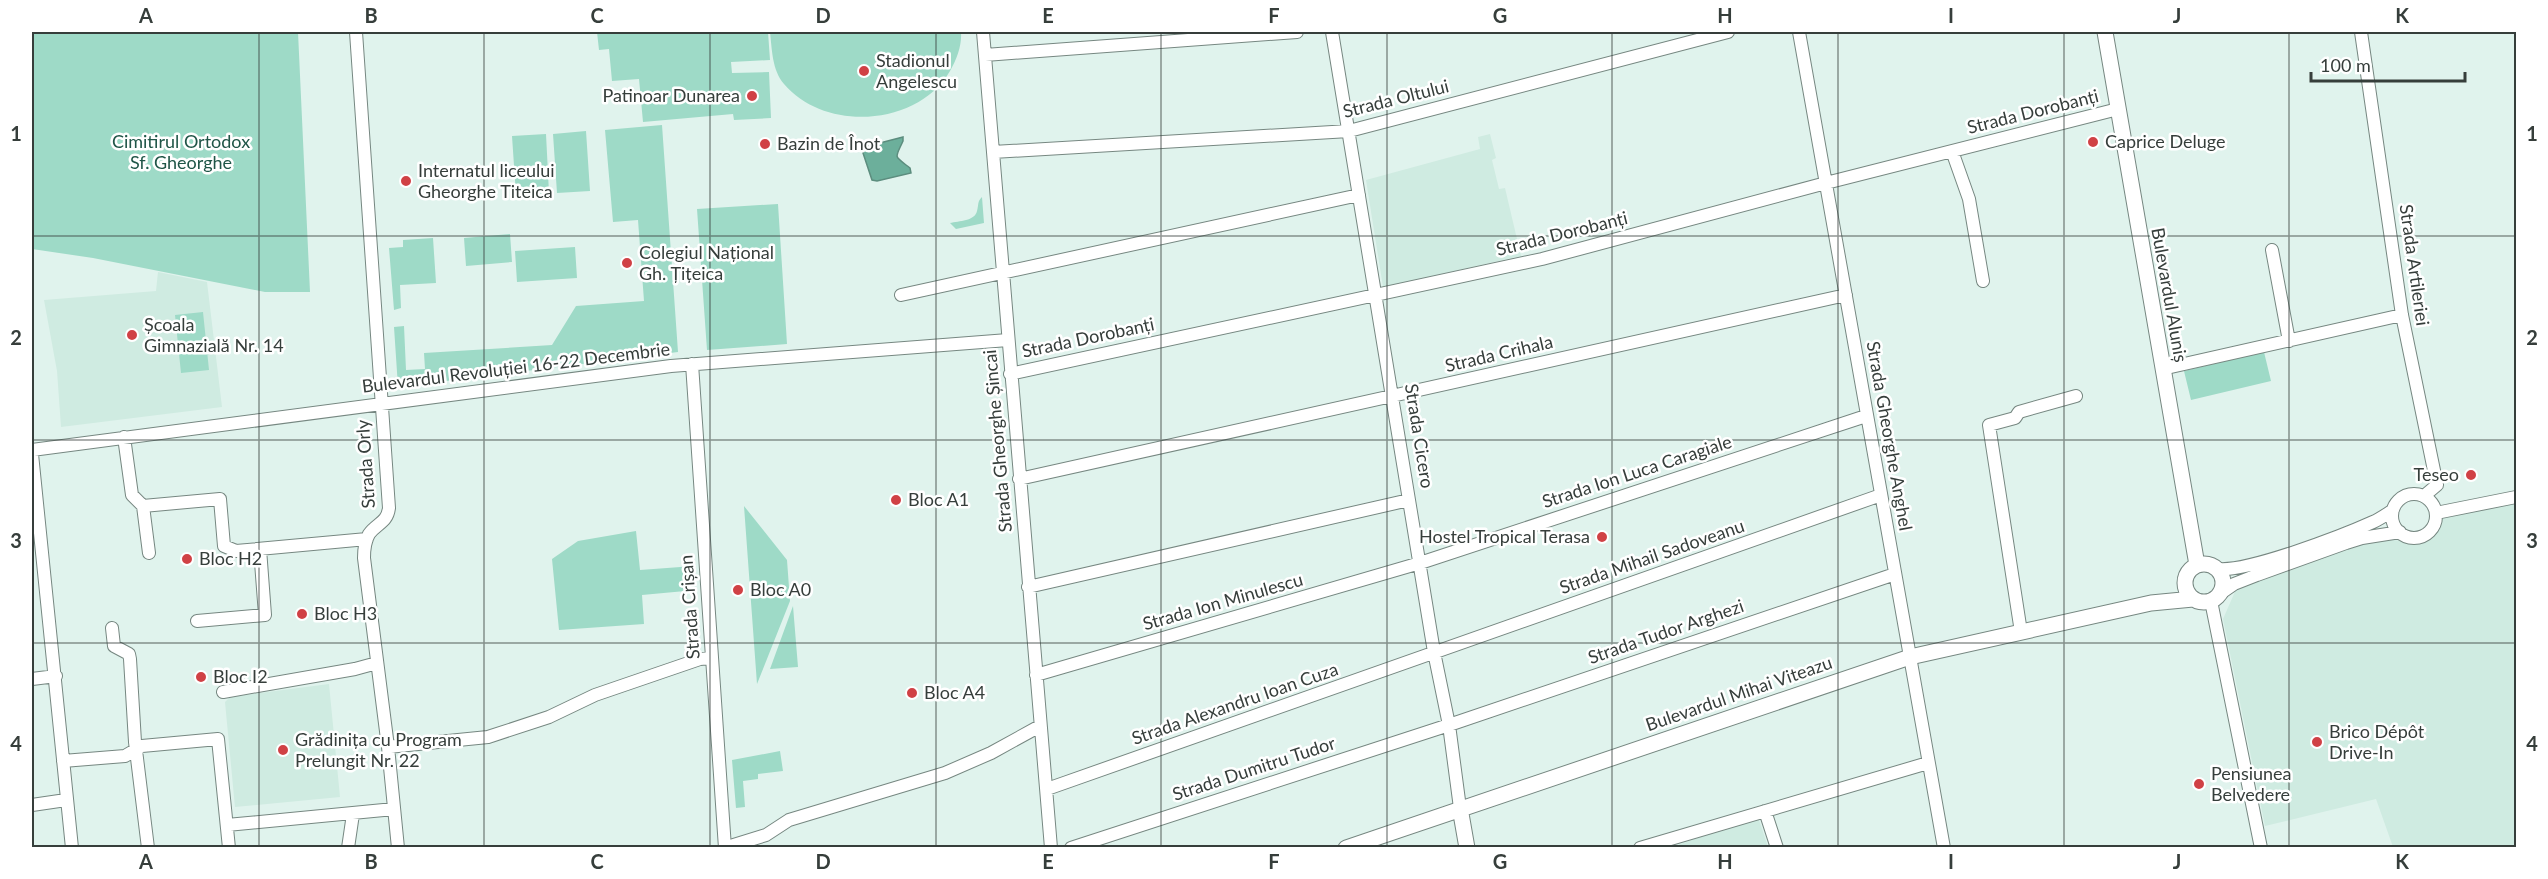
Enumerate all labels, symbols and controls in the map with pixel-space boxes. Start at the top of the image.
text: A [138,3,153,27]
text: B [364,3,378,27]
text: C [590,3,604,27]
text: D [815,3,831,27]
text: E [1042,3,1054,27]
text: F [1268,3,1280,27]
text: G [1493,3,1507,27]
text: H [1717,3,1733,27]
text: I [1948,3,1954,27]
text: J [2173,3,2181,27]
text: K [2395,3,2409,27]
scale bar [2311,45,2466,83]
place label: Stadionul Angelescu [876,49,957,92]
text: 100 m [2320,54,2371,76]
marker: Stadionul Angelescu [857,64,871,78]
street label: Strada Oltului [1341,74,1451,122]
place label: Patinoar Dunarea [602,84,740,106]
street label: Strada Dorobanți [1965,84,2101,138]
marker: Patinoar Dunarea [745,89,759,103]
text: 1 [10,121,22,145]
text: 1 [2526,121,2538,145]
park label: Cimitirul Ortodox Sf. Gheorghe [112,130,250,173]
place label: Caprice Deluge [2105,130,2226,152]
place label: Bazin de Înot [777,132,881,154]
marker: Caprice Deluge [2086,135,2100,149]
marker: Bazin de Înot [758,137,772,151]
place label: Internatul liceului Gheorghe Titeica [418,159,555,202]
marker: Internatul liceului Gheorghe Titeica [399,174,413,188]
street label: Strada Artileriei [2396,203,2434,327]
street label: Strada Dorobanți [1494,206,1630,260]
street label: Bulevardul Aluniș [2147,226,2193,364]
place label: Colegiul Național Gh. Țițeica [639,241,774,284]
marker: Colegiul Național Gh. Țițeica [620,256,634,270]
street label: Strada Dorobanți [1020,312,1156,362]
place label: Școala Gimnazială Nr. 14 [144,313,284,356]
text: 2 [10,325,22,349]
text: 2 [2526,325,2538,349]
marker: Școala Gimnazială Nr. 14 [125,328,139,342]
street label: Strada Crihala [1443,330,1555,376]
street label: Bulevardul Revoluției 16-22 Decembrie [361,337,671,397]
street label: Strada Gheorghe Anghel [1862,339,1918,532]
street label: Strada Gheorghe Șincai [978,349,1016,533]
street label: Strada Cicero [1401,382,1439,490]
street label: Strada Orly [351,418,379,509]
street label: Strada Ion Luca Caragiale [1539,430,1734,512]
place label: Teseo [2414,463,2459,485]
marker: Teseo [2464,468,2478,482]
place label: Bloc A1 [908,488,969,510]
marker: Bloc A1 [889,493,903,507]
street label: Strada Mihail Sadoveanu [1556,514,1747,598]
place label: Hostel Tropical Terasa [1419,525,1590,547]
text: 3 [10,528,22,552]
text: 3 [2526,528,2538,552]
marker: Hostel Tropical Terasa [1595,530,1609,544]
place label: Bloc H2 [199,547,262,569]
marker: Bloc H2 [180,552,194,566]
street label: Strada Crișan [674,554,704,660]
street label: Strada Ion Minulescu [1140,568,1305,634]
place label: Bloc A0 [750,578,811,600]
marker: Bloc A0 [731,583,745,597]
street label: Strada Tudor Arghezi [1585,594,1746,668]
place label: Bloc H3 [314,602,377,624]
marker: Bloc H3 [295,607,309,621]
street label: Bulevardul Mihai Viteazu [1642,651,1835,735]
street label: Strada Alexandru Ioan Cuza [1129,657,1341,749]
place label: Bloc I2 [213,665,268,687]
marker: Bloc I2 [194,670,208,684]
place label: Bloc A4 [924,681,985,703]
marker: Bloc A4 [905,686,919,700]
place label: Brico Dépôt Drive-In [2329,720,2425,763]
place label: Grădinița cu Program Prelungit Nr. 22 [295,728,462,771]
text: 4 [10,731,22,755]
street label: Strada Dumitru Tudor [1169,731,1338,805]
text: 4 [2526,731,2538,755]
marker: Brico Dépôt Drive-In [2310,735,2324,749]
marker: Grădinița cu Program Prelungit Nr. 22 [276,743,290,757]
place label: Pensiunea Belvedere [2211,762,2292,805]
marker: Pensiunea Belvedere [2192,777,2206,791]
text: A [138,849,153,873]
text: B [364,849,378,873]
text: C [590,849,604,873]
text: D [815,849,831,873]
text: E [1042,849,1054,873]
text: F [1268,849,1280,873]
text: G [1493,849,1507,873]
text: H [1717,849,1733,873]
text: I [1948,849,1954,873]
text: J [2173,849,2181,873]
text: K [2395,849,2409,873]

